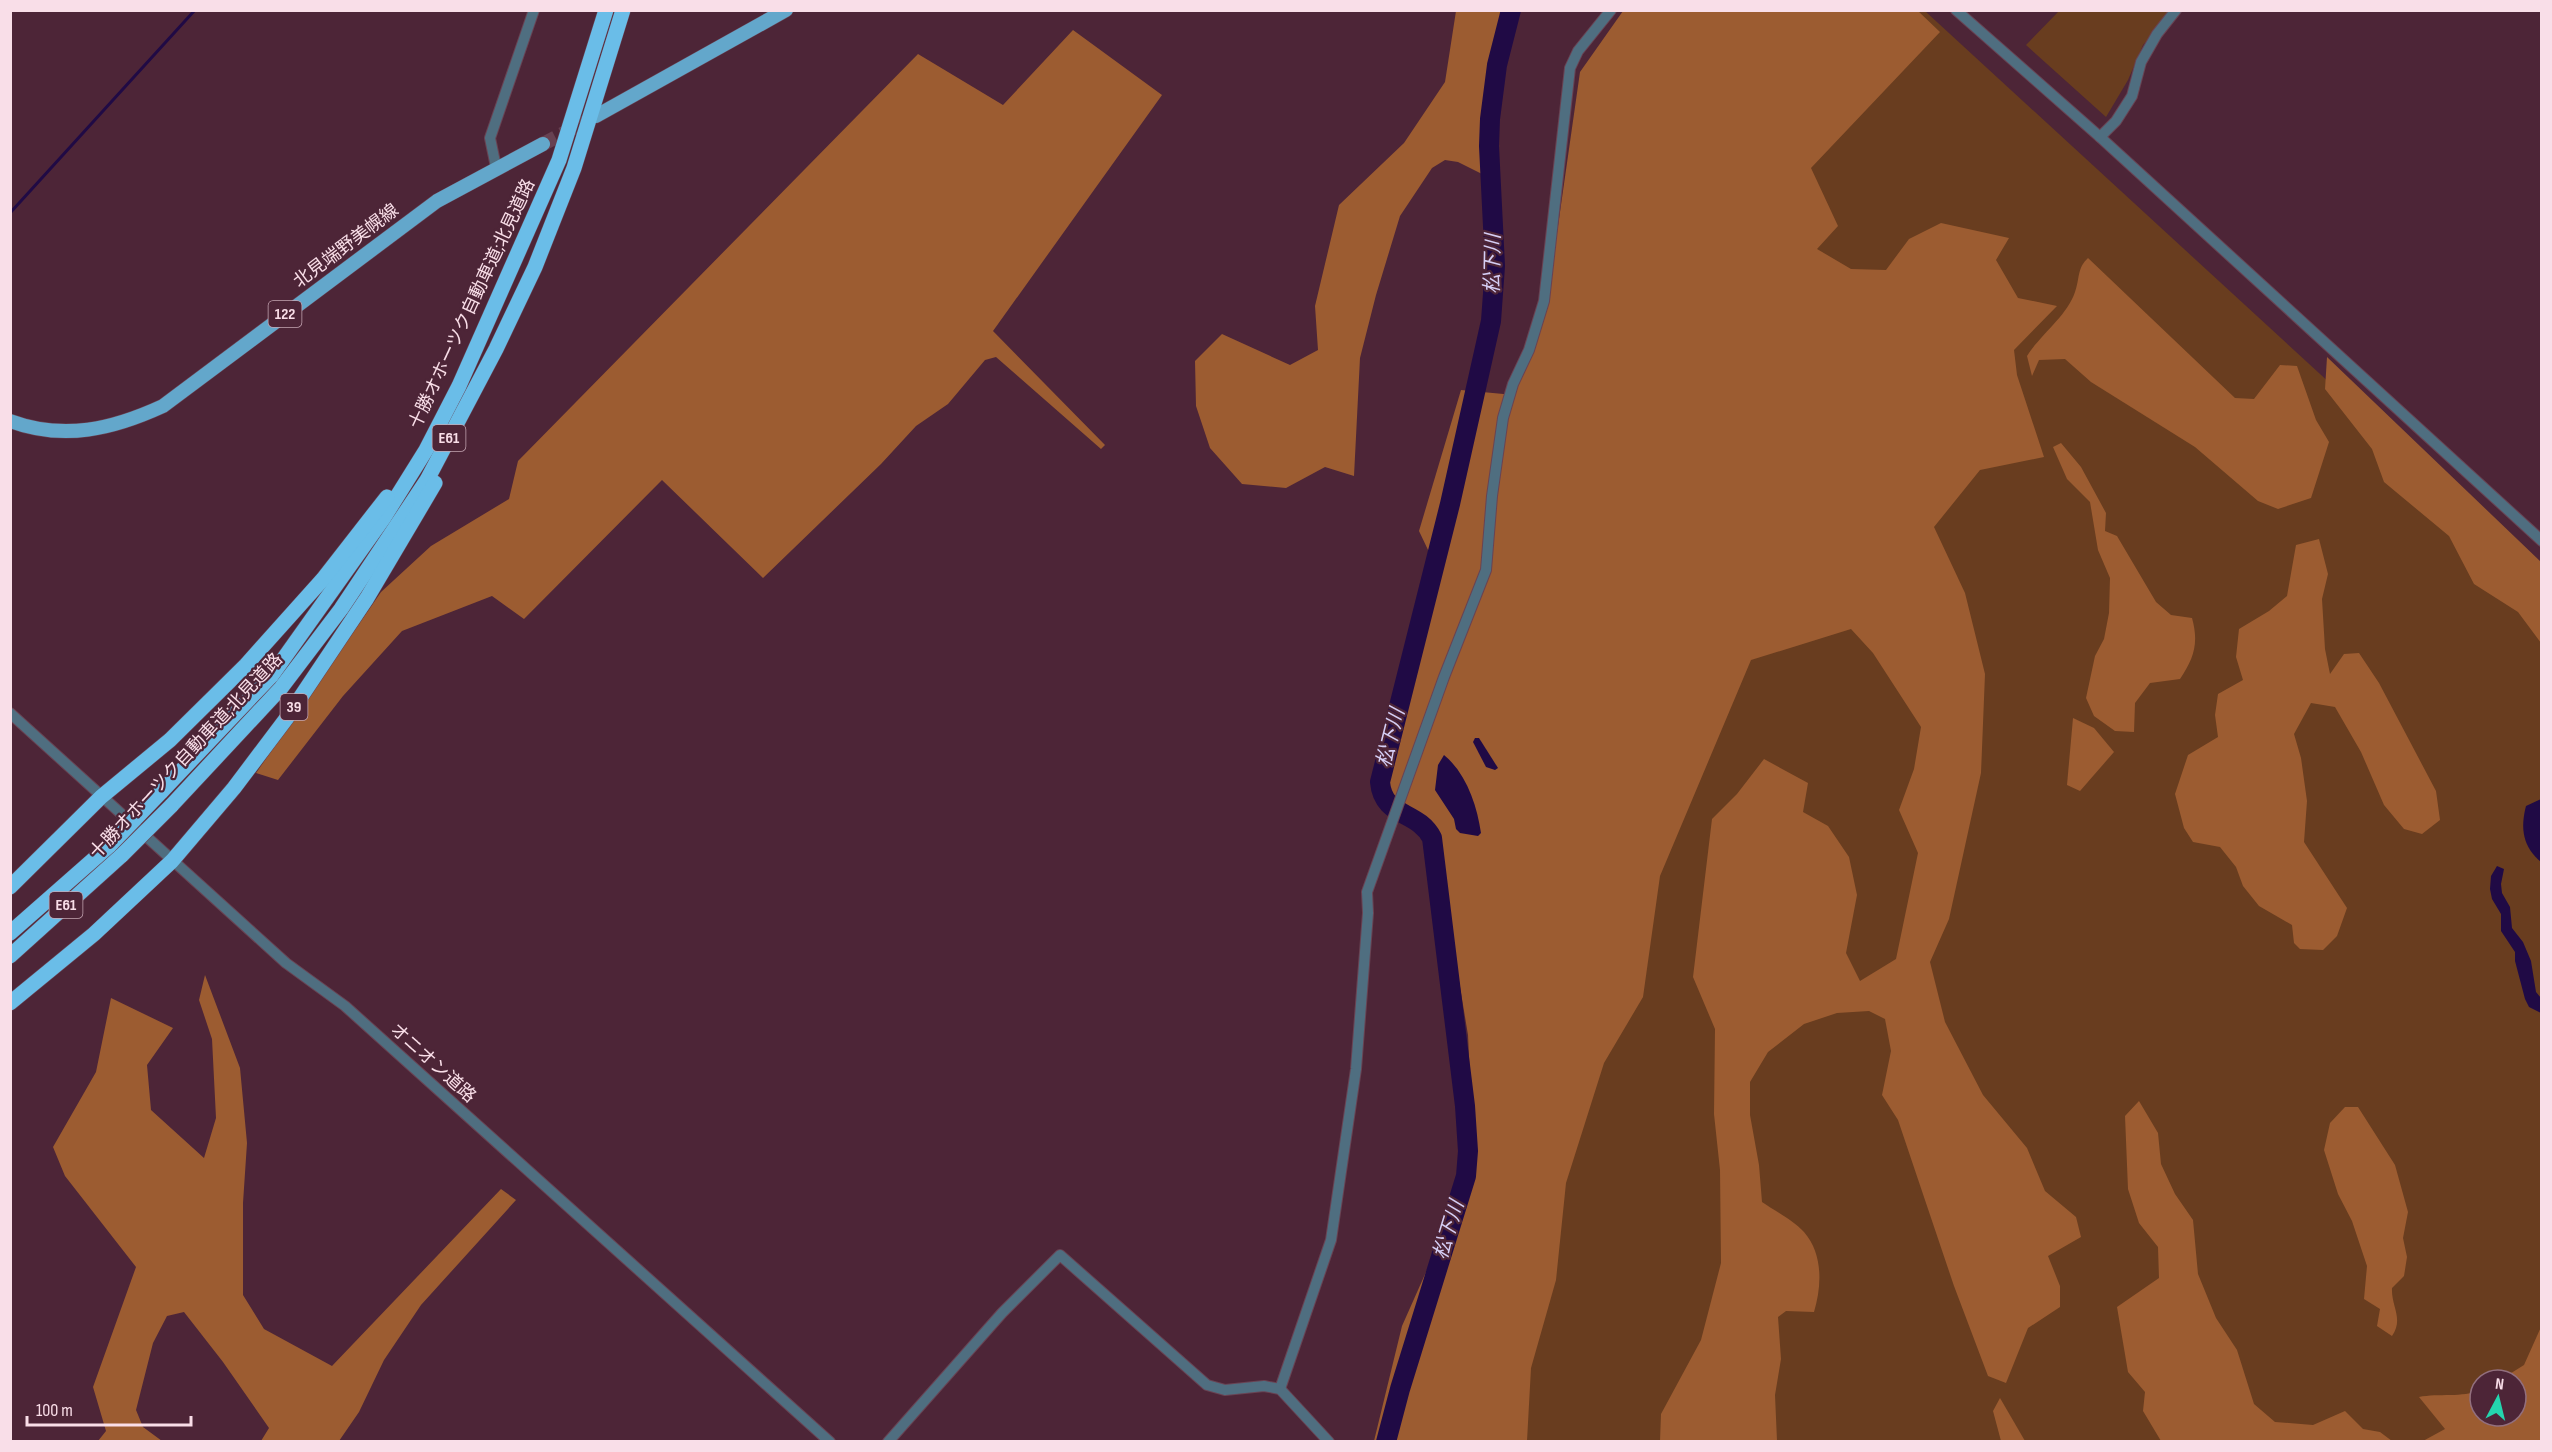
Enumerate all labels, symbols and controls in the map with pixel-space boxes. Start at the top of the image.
street label: 十勝オホーツク自動車道;北見道路 [405,176,539,432]
street label: 北見端野美幌線 [289,200,403,292]
water label: 松下川 [1480,232,1506,294]
road number: 122 [268,301,302,327]
road number: E61 [432,425,466,451]
street label: 十勝オホーツク自動車道;北見道路 [85,649,287,863]
road number: 39 [280,694,308,720]
water label: 松下川 [1372,704,1410,770]
road number: E61 [50,892,82,918]
street label: オニオン道路 [386,1019,480,1107]
water label: 松下川 [1429,1196,1470,1262]
north arrow [2468,1368,2528,1428]
text: N [2494,1375,2505,1395]
scale bar [27,1389,190,1427]
text: 100 m [36,1400,73,1421]

